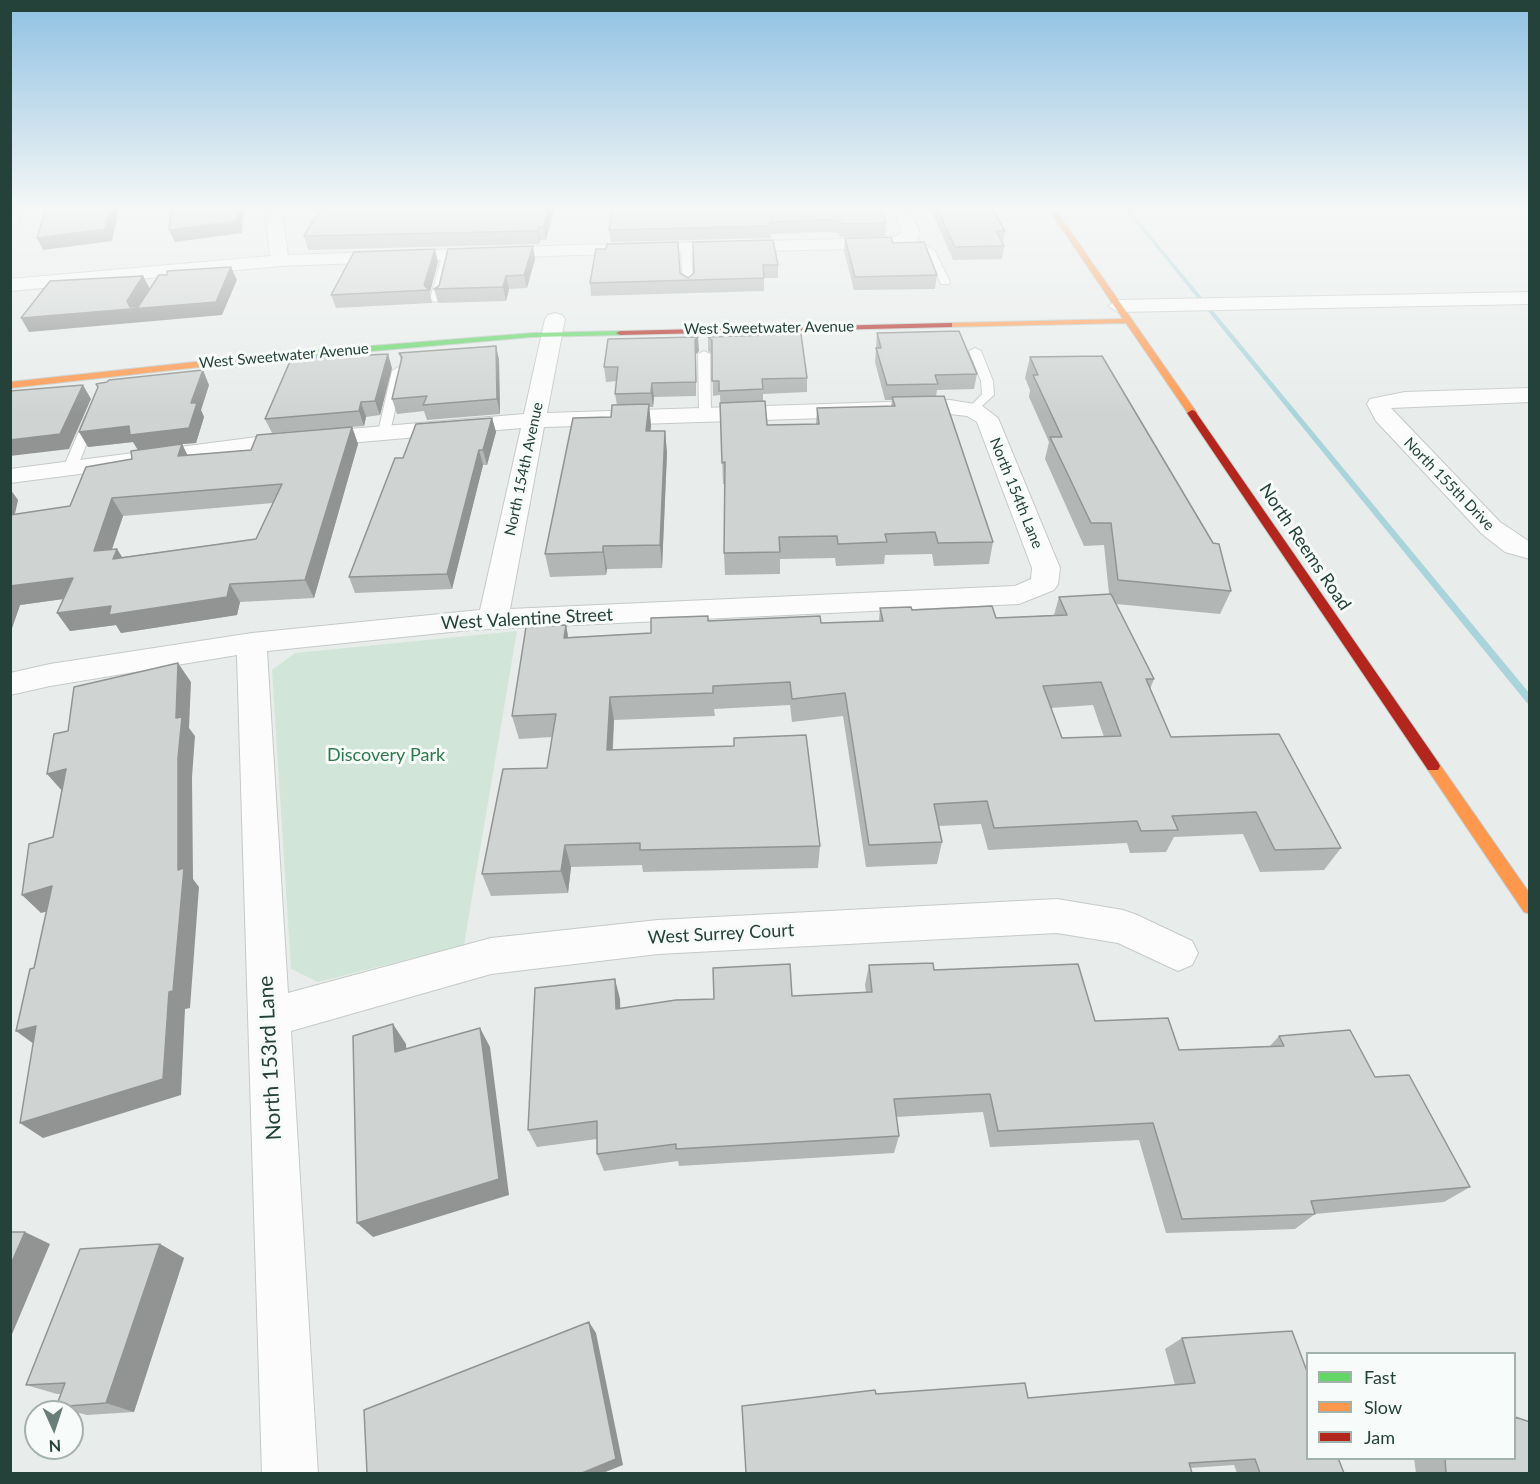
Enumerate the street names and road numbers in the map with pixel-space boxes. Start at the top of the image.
street label: West Sweetwater Avenue [684,318,854,338]
street label: West Sweetwater Avenue [198,340,370,372]
street label: North 154th Avenue [501,401,547,537]
street label: North 155th Drive [1400,434,1498,534]
street label: North 154th Lane [986,435,1046,551]
street label: North Reems Road [1255,480,1355,614]
street label: West Valentine Street [441,604,613,634]
street label: West Surrey Court [647,919,795,949]
street label: North 153rd Lane [253,975,287,1141]

